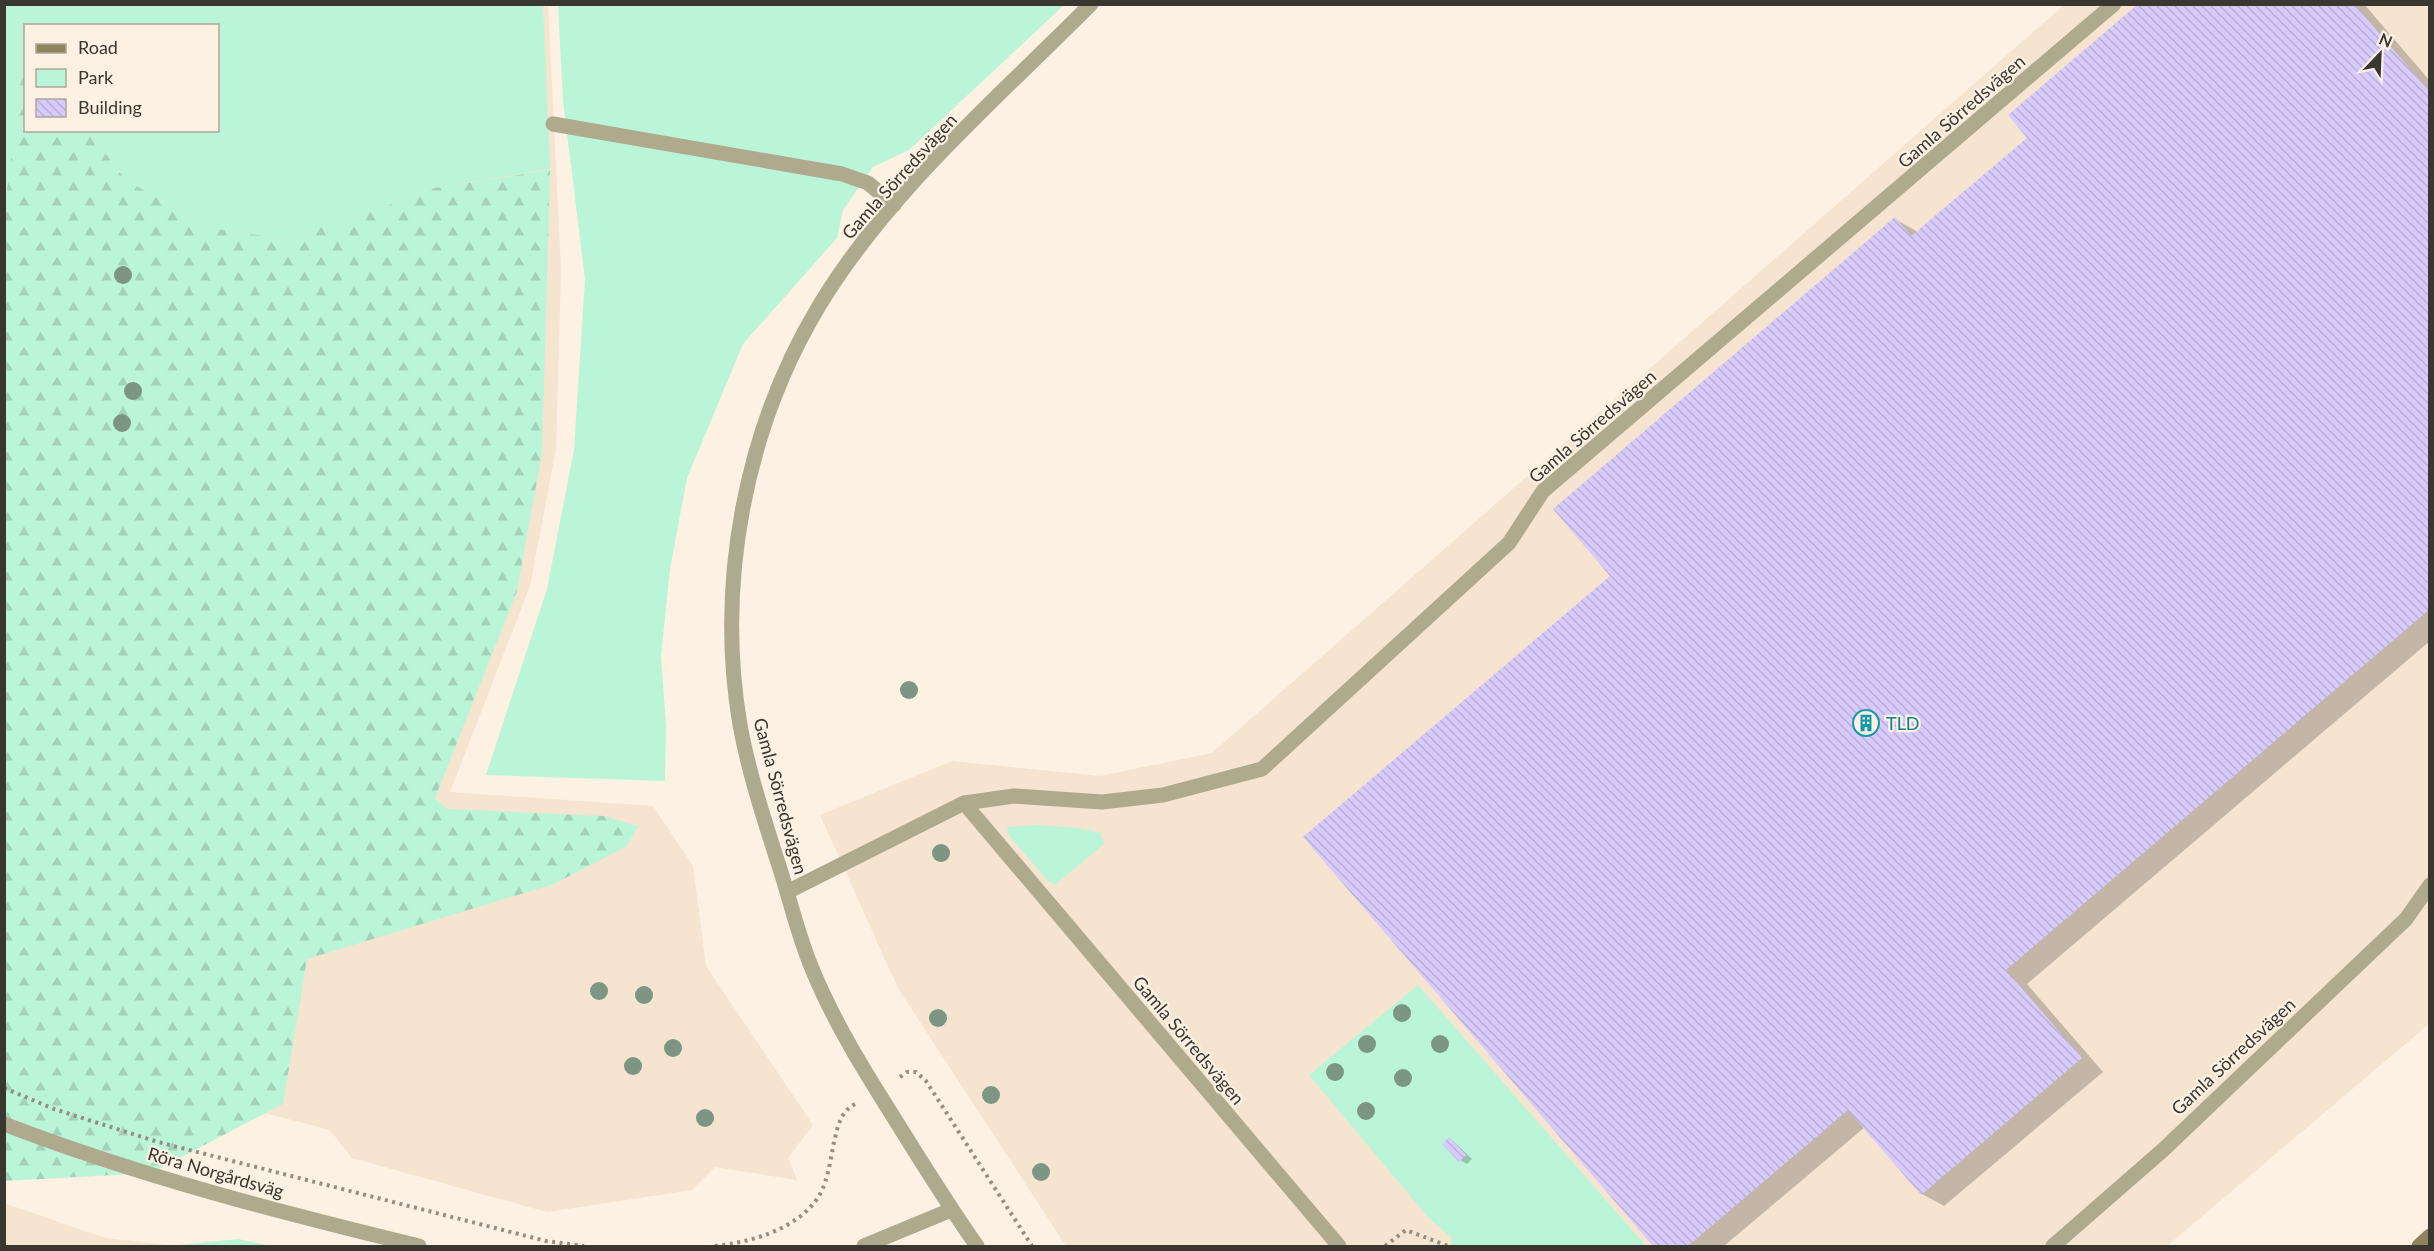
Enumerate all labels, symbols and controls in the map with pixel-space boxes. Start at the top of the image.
legend [24,24,219,132]
north arrow [2350,24,2410,84]
text: N [2377,29,2395,51]
text: Road [78,36,118,58]
street label: Gamla Sörredsvägen [1893,50,2029,172]
text: Park [78,66,114,88]
text: Building [78,96,142,118]
street label: Gamla Sörredsvägen [837,109,961,243]
street label: Gamla Sörredsvägen [1524,365,1660,487]
building icon: TLD [1851,708,1881,738]
place label: TLD [1886,712,1920,734]
street label: Gamla Sörredsvägen [749,715,813,877]
street label: Gamla Sörredsvägen [1129,971,1249,1109]
street label: Gamla Sörredsvägen [2166,993,2300,1119]
street label: Röra Norgårdsväg [145,1142,287,1202]

